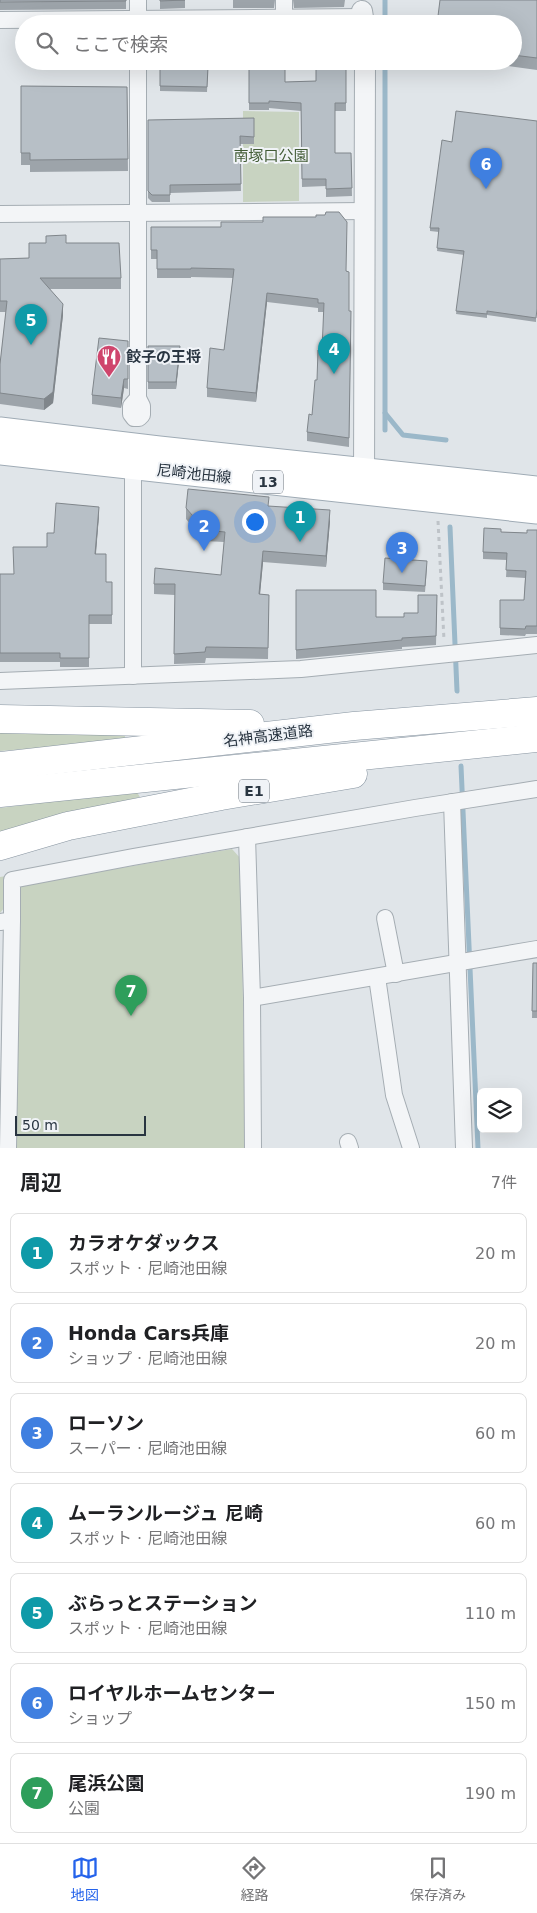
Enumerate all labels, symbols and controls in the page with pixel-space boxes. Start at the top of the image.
search box [15,15,522,70]
icon: search [33,29,61,57]
text: ここで検索 [73,33,168,55]
park label: 南塚口公園 [233,147,309,165]
pin: 6 [470,148,502,189]
pin: 5 [15,304,47,345]
pin: 4 [318,333,350,374]
restaurant icon: 餃子の王将 [96,344,122,378]
place label: 餃子の王将 [126,348,201,366]
street label: 尼崎池田線 [156,461,232,487]
road number: 13 [253,471,283,494]
pin: 1 [284,501,316,542]
your location [242,509,268,535]
pin: 2 [188,510,220,551]
pin: 3 [386,532,418,573]
street label: 名神高速道路 [222,722,314,750]
road number: E1 [239,779,269,802]
pin: 7 [115,975,147,1016]
map controls [477,1088,522,1133]
button: layers [477,1088,522,1133]
scale bar [15,1113,146,1136]
text: 50 m [22,1117,58,1133]
text: 周辺 [20,1171,62,1195]
text: 7件 [491,1173,517,1192]
text: カラオケダックス [68,1232,219,1254]
text: 1 [31,1244,43,1263]
text: 20 m [475,1244,516,1263]
text: スポット · 尼崎池田線 [68,1259,227,1278]
text: Honda Cars兵庫 [68,1322,229,1344]
text: 2 [31,1334,43,1353]
text: 20 m [475,1334,516,1353]
text: ショップ · 尼崎池田線 [68,1349,227,1368]
text: ローソン [68,1412,144,1434]
text: 3 [31,1424,43,1443]
text: 60 m [475,1424,516,1443]
text: スーパー · 尼崎池田線 [68,1439,227,1458]
text: ムーランルージュ 尼崎 [68,1502,263,1524]
text: 4 [31,1514,43,1533]
text: 60 m [475,1514,516,1533]
text: スポット · 尼崎池田線 [68,1529,227,1548]
text: ぶらっとステーション [68,1592,258,1614]
text: 5 [31,1604,43,1623]
text: 110 m [465,1604,516,1623]
text: スポット · 尼崎池田線 [68,1619,227,1638]
text: ロイヤルホームセンター [68,1682,276,1704]
text: 6 [31,1694,43,1713]
text: 150 m [465,1694,516,1713]
text: ショップ [68,1709,132,1728]
text: 尾浜公園 [68,1772,144,1794]
text: 7 [31,1784,43,1803]
text: 190 m [465,1784,516,1803]
text: 公園 [68,1799,100,1818]
tab: 地図 [71,1854,99,1904]
tab: 経路 [240,1854,268,1904]
tab: 保存済み [410,1854,466,1904]

